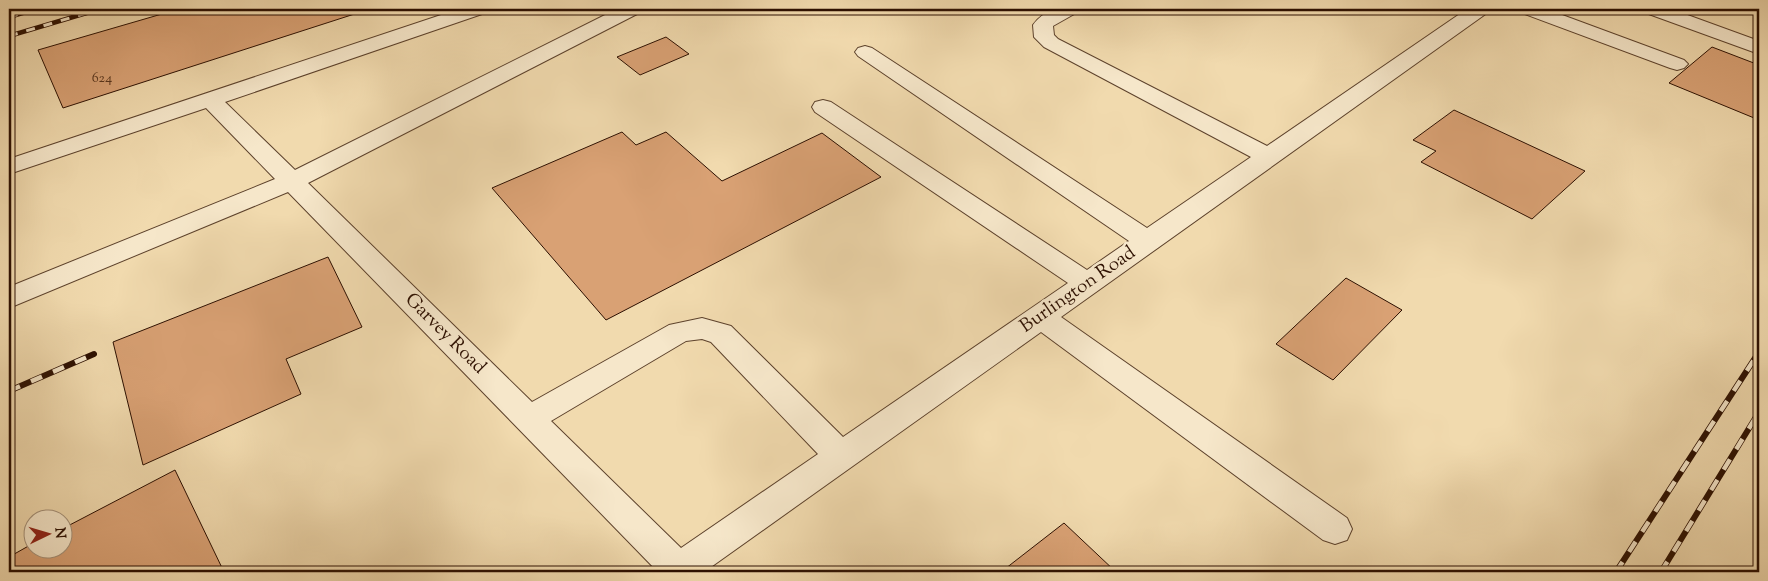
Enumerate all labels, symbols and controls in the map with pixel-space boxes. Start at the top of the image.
house number: 624 [92,69,112,89]
street label: Burlington Road [1015,240,1142,340]
street label: Garvey Road [398,287,492,381]
north arrow [22,508,72,558]
text: N [49,527,69,539]

